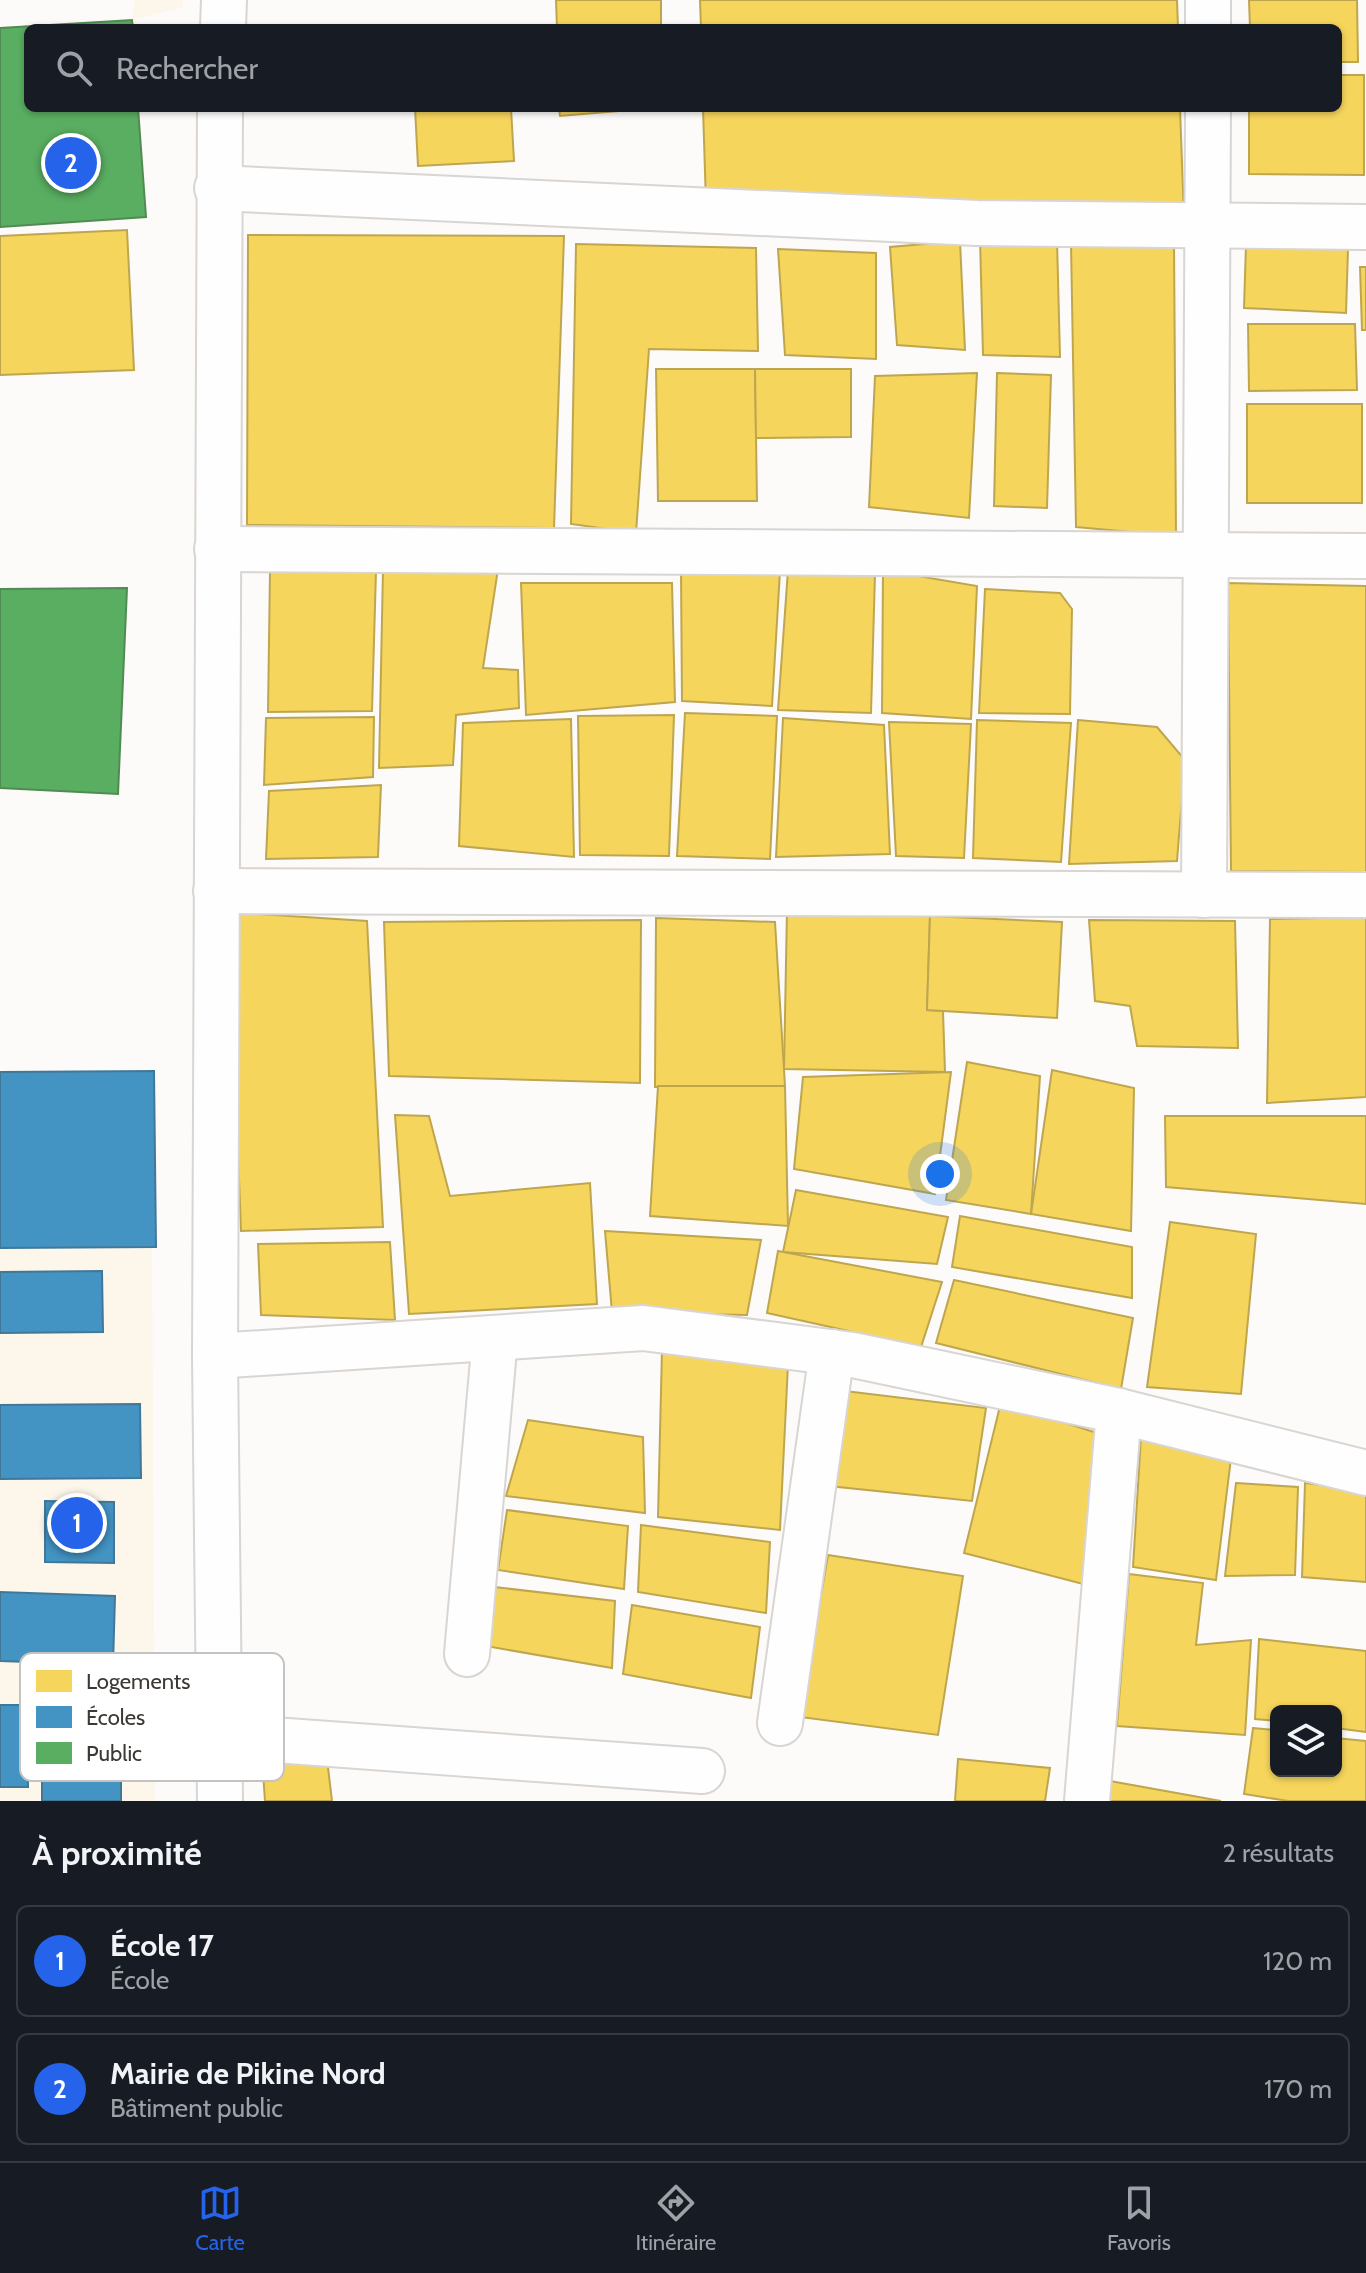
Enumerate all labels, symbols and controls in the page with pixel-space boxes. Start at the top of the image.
search box [24,24,1342,112]
icon: search [52,46,96,90]
text: Rechercher [116,50,258,87]
pin: 2 [45,133,97,193]
your location [920,1154,960,1194]
pin: 1 [51,1493,103,1553]
legend [20,1653,284,1781]
text: Logements [86,1668,190,1695]
text: Écoles [86,1704,145,1731]
map controls [1270,1705,1342,1777]
button: layers [1270,1705,1342,1777]
text: Public [86,1740,142,1767]
text: À proximité [32,1832,202,1874]
text: 2 résultats [1222,1837,1334,1869]
text: École 17 [110,1927,214,1964]
text: 1 [55,1945,65,1977]
text: 120 m [1263,1945,1332,1977]
text: École [110,1964,169,1996]
text: Mairie de Pikine Nord [110,2055,386,2092]
text: 2 [53,2073,67,2105]
text: 170 m [1264,2073,1332,2105]
text: Bâtiment public [110,2092,283,2124]
tab: Carte [195,2181,245,2256]
tab: Itinéraire [635,2181,716,2256]
tab: Favoris [1107,2181,1171,2256]

